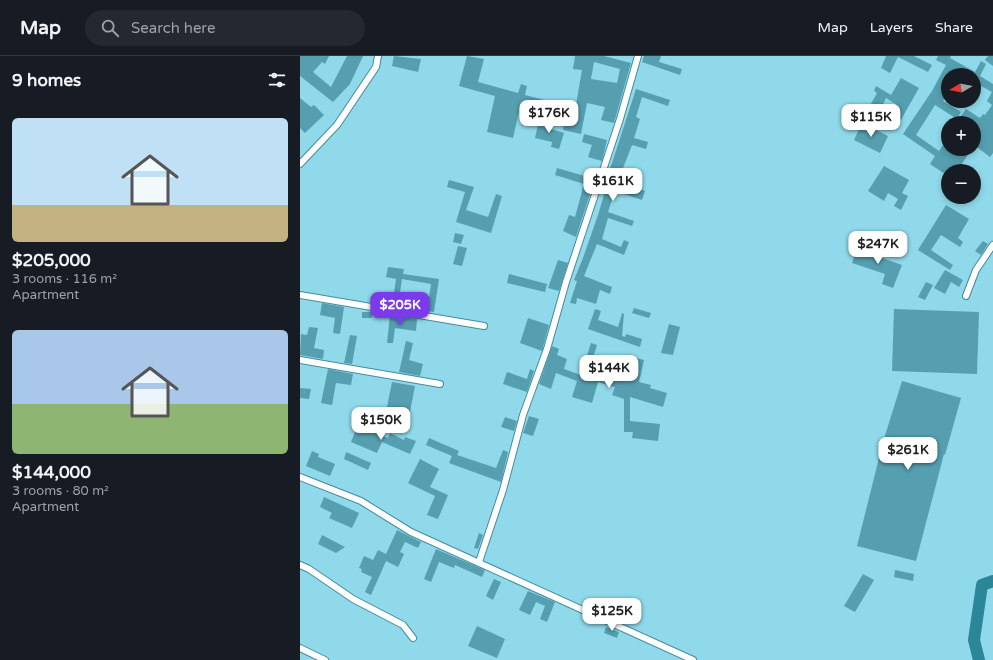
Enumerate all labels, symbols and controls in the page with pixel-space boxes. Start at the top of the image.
search box [85,10,365,46]
text: Map [20,17,61,39]
icon: search [99,17,121,39]
text: Search here [131,19,215,37]
text: Map [818,19,848,36]
text: Layers [870,19,913,36]
text: Share [935,19,973,36]
north arrow [941,68,981,108]
map controls [941,68,981,204]
icon: filters [266,69,288,91]
text: 9 homes [12,70,81,91]
pin: $176K [521,100,577,134]
pin: $115K [843,104,899,138]
text: $176K [528,105,570,121]
text: $115K [850,109,892,125]
button: + [941,116,981,156]
icon: home [114,144,186,216]
button: − [941,164,981,204]
pin: $161K [585,168,641,202]
text: $161K [592,173,634,189]
pin: $247K [850,231,906,265]
text: $247K [857,236,899,252]
text: $205,000 [12,250,91,271]
text: 3 rooms · 116 m² [12,271,117,287]
text: Apartment [12,287,79,303]
pin: $205K [372,292,428,326]
text: $205K [379,297,421,313]
pin: $144K [581,355,637,389]
icon: home [114,356,186,428]
text: $144K [588,360,630,376]
pin: $150K [353,407,409,441]
text: $150K [360,412,402,428]
pin: $261K [880,437,936,471]
text: $261K [887,442,929,458]
text: $144,000 [12,462,91,483]
text: 3 rooms · 80 m² [12,483,109,499]
text: Apartment [12,499,79,515]
pin: $125K [584,598,640,632]
text: $125K [591,603,633,619]

